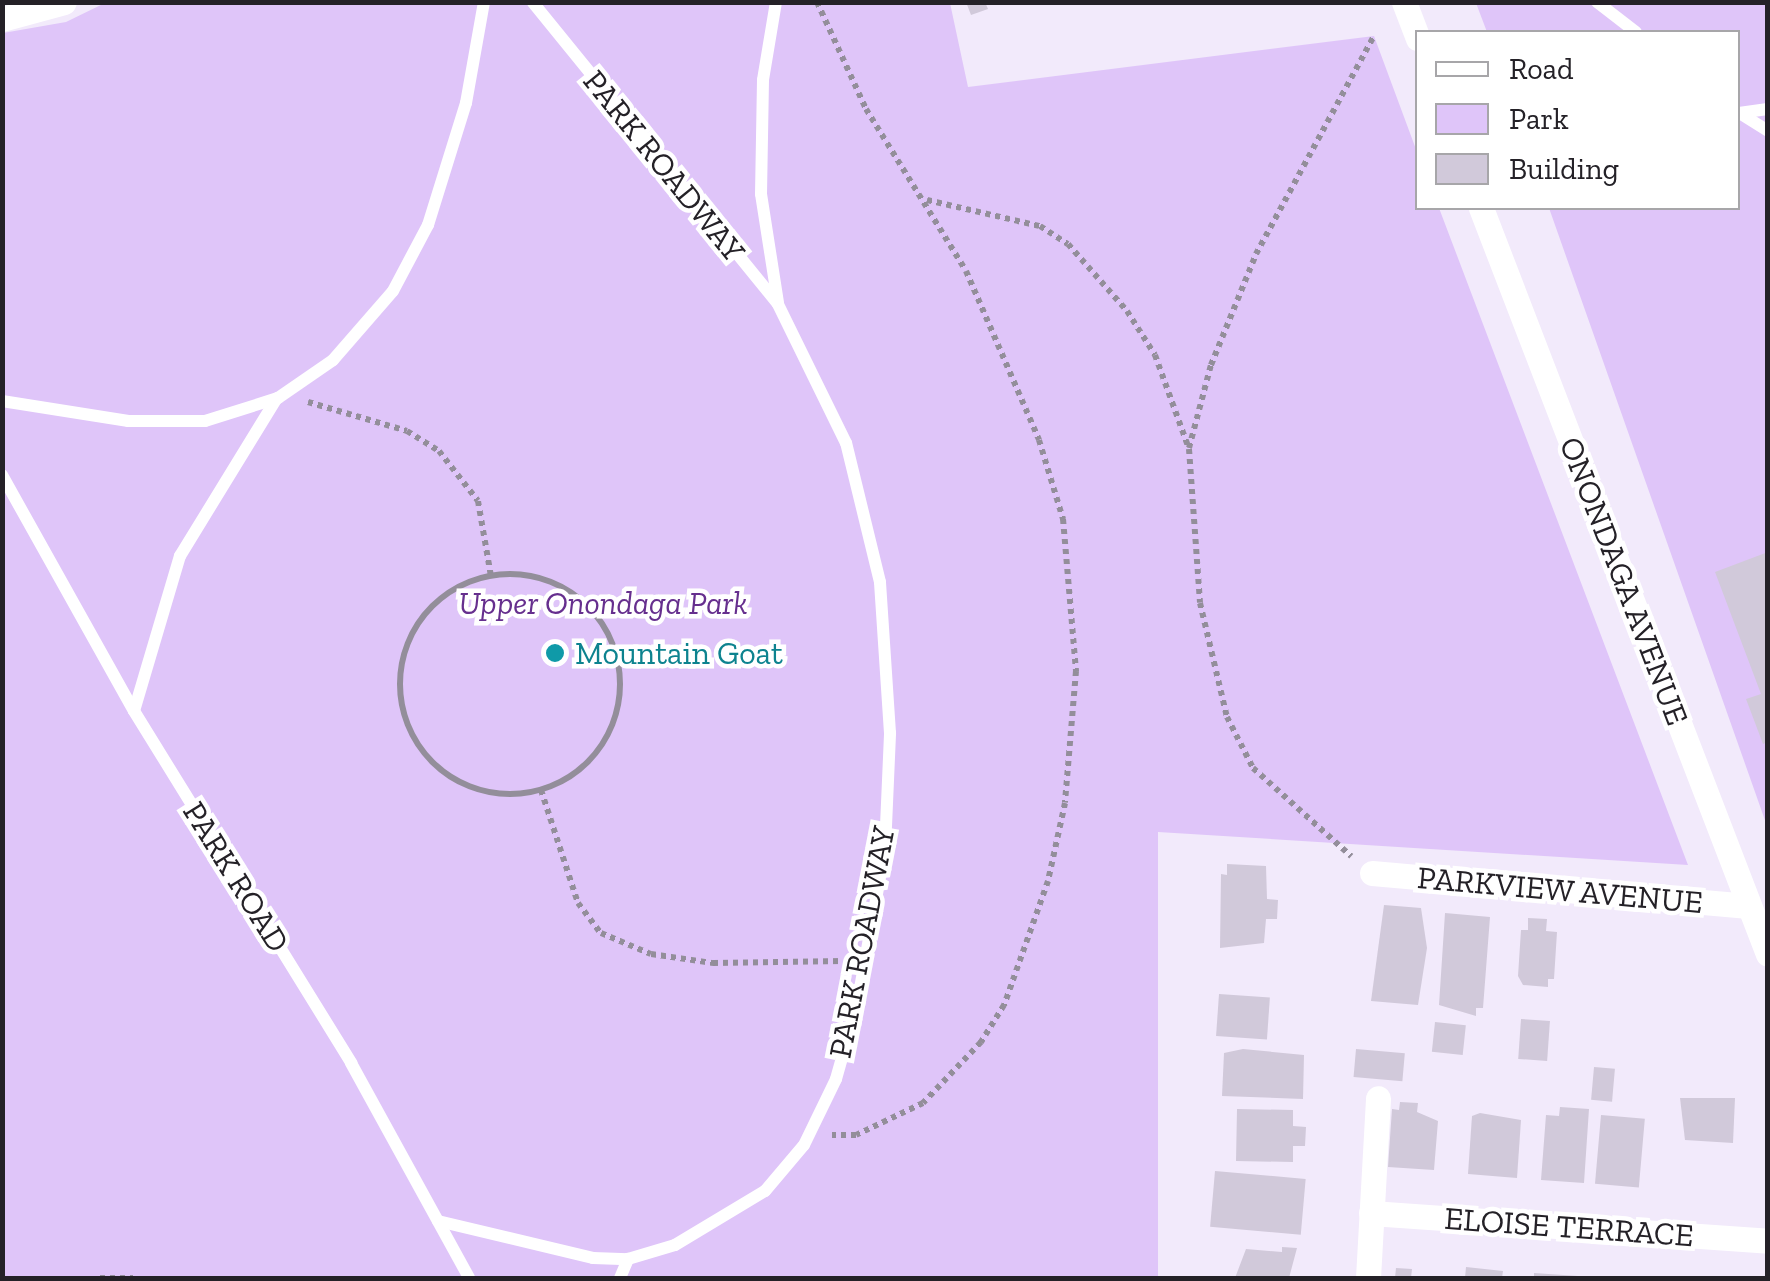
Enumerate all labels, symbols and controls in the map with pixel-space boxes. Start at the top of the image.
legend [1415,30,1740,210]
text: Road [1509,51,1574,87]
street label: PARK ROADWAY [575,62,753,270]
text: Park [1509,101,1569,137]
text: Building [1509,151,1619,187]
street label: ONONDAGA AVENUE [1551,431,1697,731]
park label: Upper Onondaga Park [458,584,748,622]
place label: Mountain Goat [575,634,783,672]
marker: Mountain Goat [544,642,566,664]
street label: PARK ROAD [175,795,297,959]
street label: PARK ROADWAY [821,823,903,1061]
street label: PARKVIEW AVENUE [1415,858,1705,922]
street label: ELOISE TERRACE [1443,1199,1695,1255]

